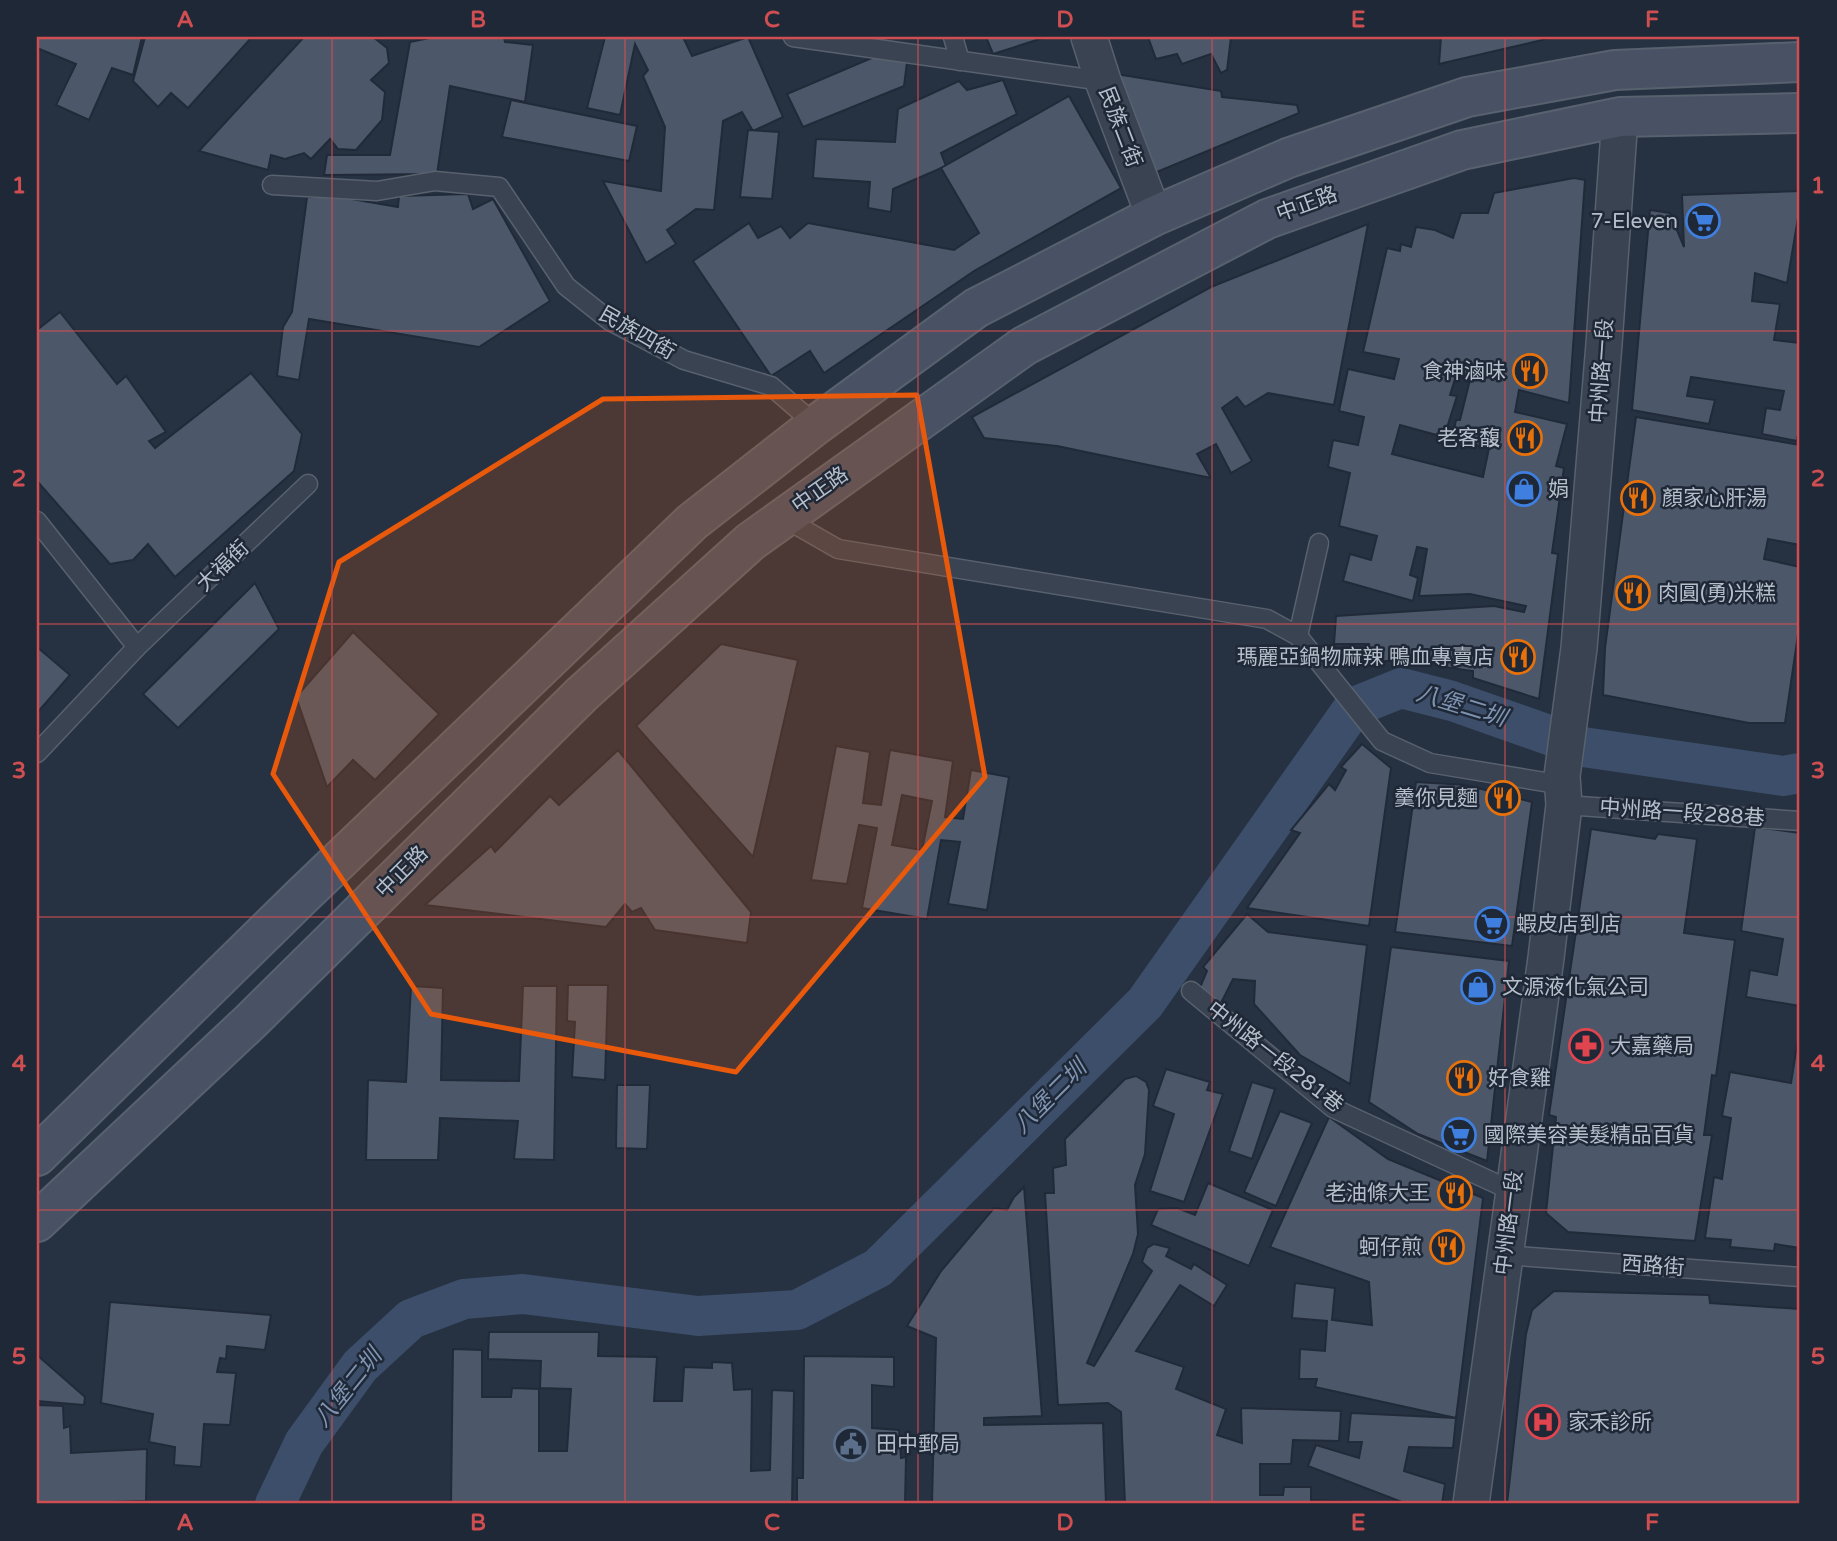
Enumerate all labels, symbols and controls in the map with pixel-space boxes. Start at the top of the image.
text: A [176,6,194,34]
text: B [470,6,486,34]
text: C [764,6,780,34]
text: D [1056,6,1074,34]
text: E [1351,6,1365,34]
text: F [1645,6,1659,34]
street label: 民族二街 [1093,83,1147,171]
text: 1 [12,172,26,200]
text: 1 [1811,172,1825,200]
street label: 中正路 [1273,181,1341,227]
supermarket icon: 7-Eleven [1684,202,1722,240]
place label: 7-Eleven [1591,209,1678,234]
street label: 民族四街 [594,301,680,365]
street label: 中州路一段 [1586,318,1618,424]
restaurant icon: 食神滷味 [1511,352,1549,390]
place label: 食神滷味 [1422,359,1506,384]
restaurant icon: 老客馥 [1506,419,1544,457]
place label: 老客馥 [1437,426,1500,451]
street label: 中正路 [787,462,853,518]
text: 2 [12,465,26,493]
text: 2 [1811,465,1825,493]
shop icon: 娟 [1505,470,1543,508]
place label: 娟 [1548,477,1569,502]
restaurant icon: 顏家心肝湯 [1619,479,1657,517]
place label: 顏家心肝湯 [1662,486,1767,511]
street label: 大福街 [192,535,254,597]
restaurant icon: 肉圓(勇)米糕 [1614,574,1652,612]
place label: 肉圓(勇)米糕 [1658,581,1776,606]
restaurant icon: 瑪麗亞鍋物麻辣 鴨血專賣店 [1499,638,1537,676]
place label: 瑪麗亞鍋物麻辣 鴨血專賣店 [1237,645,1494,670]
water label: 八堡二圳 [1413,679,1512,734]
text: 3 [12,757,26,785]
text: 3 [1811,757,1825,785]
restaurant icon: 羹你見麵 [1484,779,1522,817]
place label: 羹你見麵 [1394,786,1478,811]
street label: 中州路一段288巷 [1599,795,1765,831]
street label: 中正路 [371,841,433,903]
supermarket icon: 蝦皮店到店 [1473,905,1511,943]
place label: 蝦皮店到店 [1516,912,1621,937]
shop icon: 文源液化氣公司 [1459,968,1497,1006]
place label: 文源液化氣公司 [1502,975,1649,1000]
street label: 中州路一段281巷 [1202,996,1348,1118]
pharmacy icon: 大嘉藥局 [1567,1027,1605,1065]
place label: 大嘉藥局 [1610,1034,1694,1059]
text: 4 [12,1050,27,1078]
text: 4 [1811,1050,1826,1078]
water label: 八堡二圳 [1008,1052,1095,1139]
restaurant icon: 好食雞 [1445,1059,1483,1097]
place label: 好食雞 [1488,1066,1551,1091]
supermarket icon: 國際美容美髮精品百貨 [1440,1116,1478,1154]
place label: 國際美容美髮精品百貨 [1484,1123,1694,1148]
street label: 中州路一段 [1490,1169,1528,1277]
restaurant icon: 老油條大王 [1436,1174,1474,1212]
place label: 老油條大王 [1325,1181,1430,1206]
restaurant icon: 蚵仔煎 [1428,1228,1466,1266]
place label: 蚵仔煎 [1359,1235,1422,1260]
street label: 西路街 [1621,1251,1685,1281]
water label: 八堡二圳 [308,1341,390,1433]
text: 5 [12,1343,26,1371]
text: 5 [1811,1343,1825,1371]
hospital icon: 家禾診所 [1524,1403,1562,1441]
place label: 家禾診所 [1568,1410,1652,1435]
public building icon: 田中郵局 [832,1425,870,1463]
place label: 田中郵局 [876,1432,960,1457]
text: A [176,1509,194,1537]
text: B [470,1509,486,1537]
text: C [764,1509,780,1537]
text: D [1056,1509,1074,1537]
text: E [1351,1509,1365,1537]
text: F [1645,1509,1659,1537]

